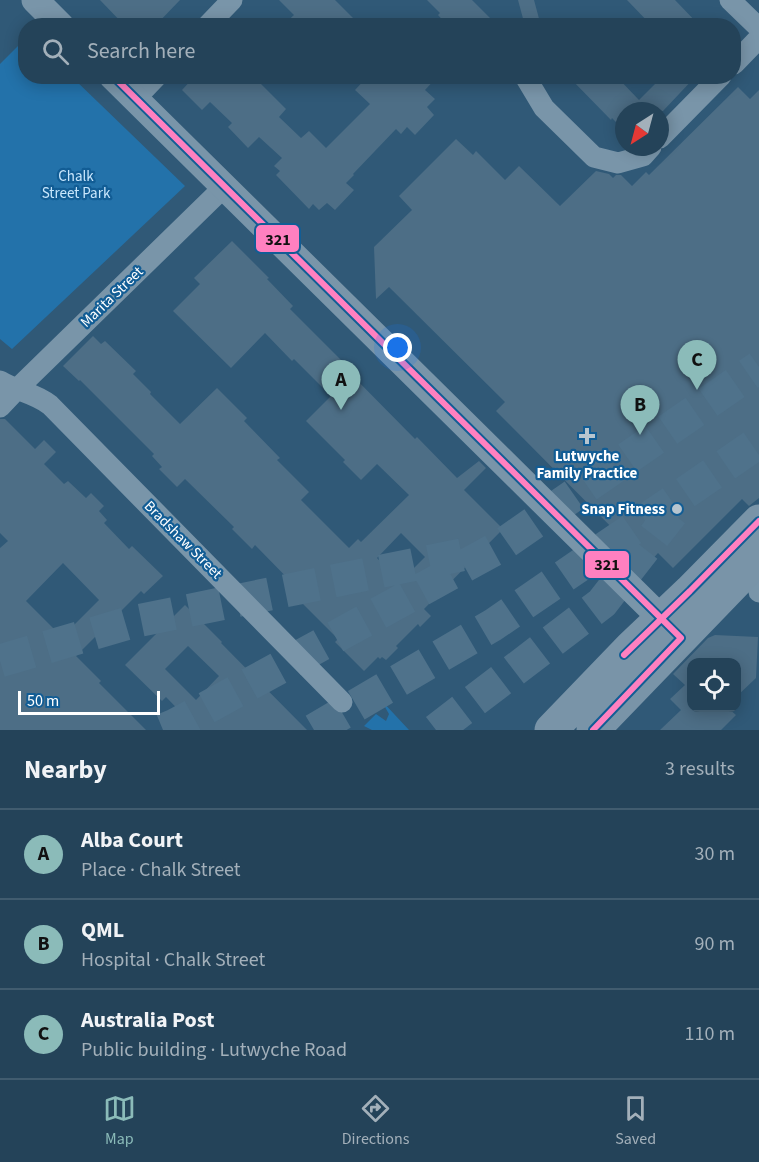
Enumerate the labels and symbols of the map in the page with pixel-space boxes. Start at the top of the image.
north arrow [615,102,669,156]
park label: Chalk Street Park [42,166,111,204]
line badge: 321 [255,224,300,253]
text: 321 [265,229,291,251]
street label: Marita Street [76,262,148,332]
your location [383,333,412,362]
pin: C [678,340,716,390]
pin: A [322,360,360,410]
pin: B [620,386,660,435]
marker: Lutwyche Family Practice [578,427,596,445]
place label: Lutwyche Family Practice [537,446,638,484]
street label: Bradshaw Street [139,496,227,584]
place label: Snap Fitness [581,499,665,520]
marker: Snap Fitness [670,502,684,516]
line badge: 321 [584,550,630,579]
text: 321 [594,554,620,576]
scale bar [18,688,160,716]

